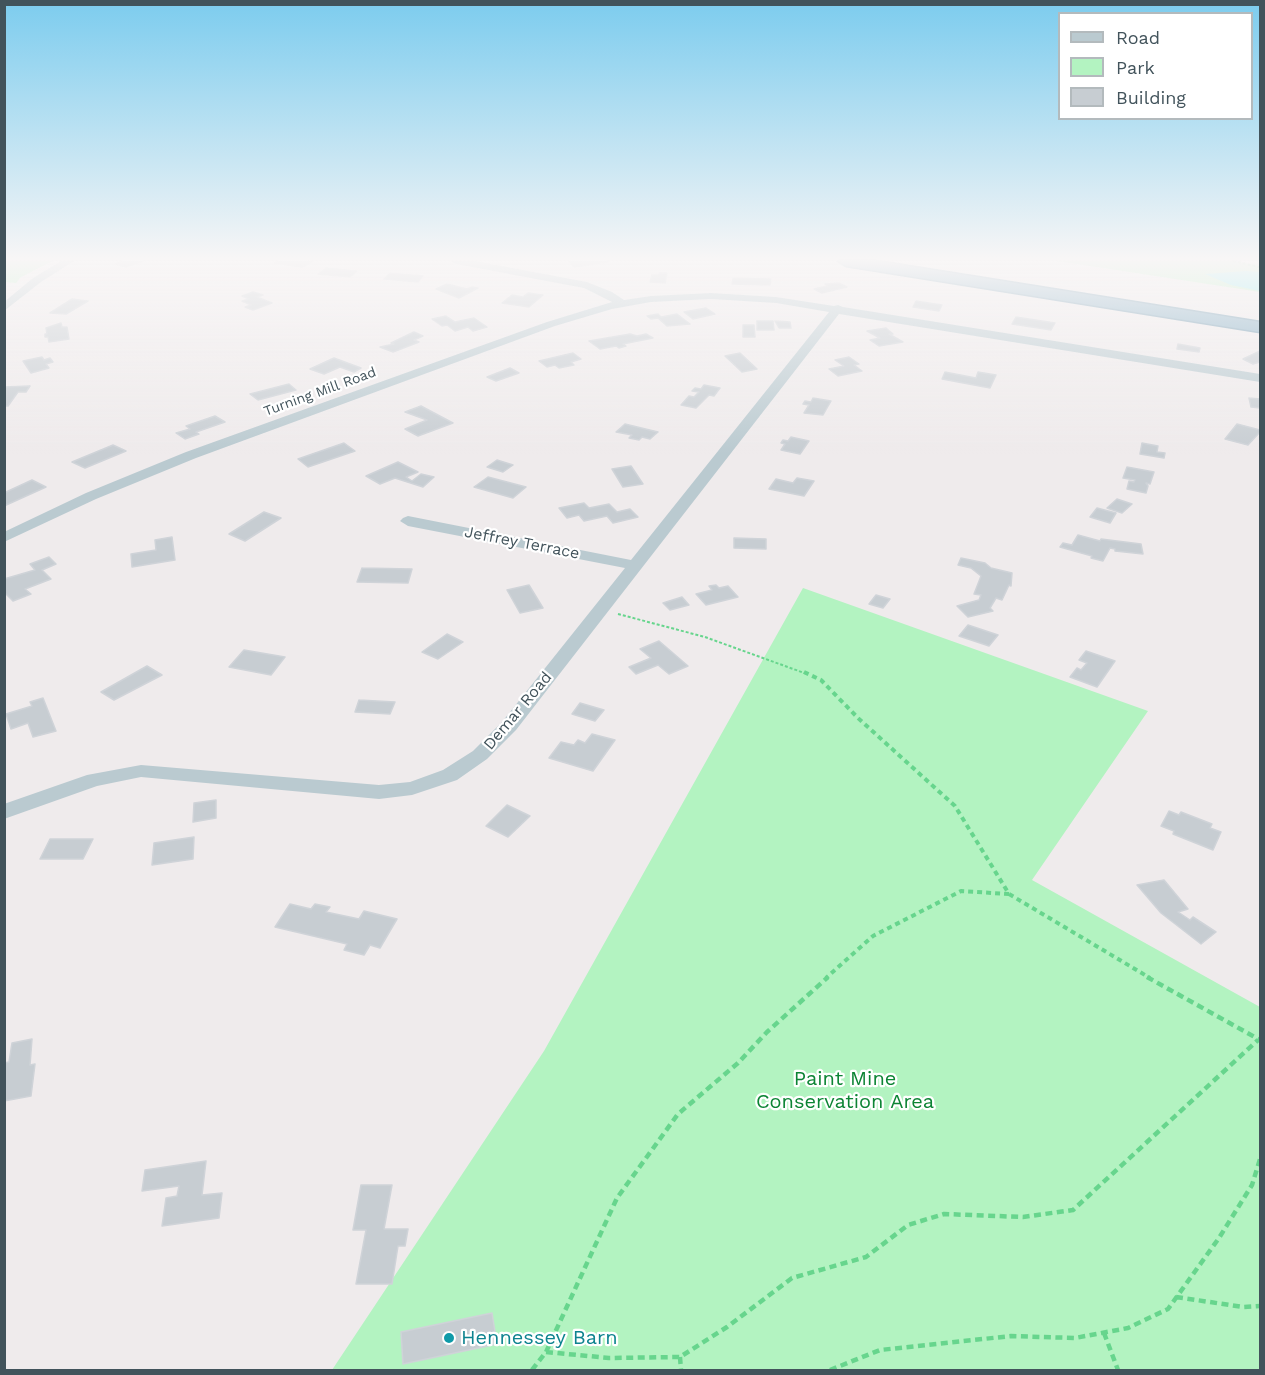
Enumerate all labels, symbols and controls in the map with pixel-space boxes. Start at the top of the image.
legend [1058,12,1253,120]
text: Road [1116,27,1160,48]
text: Park [1116,57,1155,78]
text: Building [1116,87,1186,108]
street label: Turning Mill Road [262,364,378,420]
street label: Jeffrey Terrace [463,522,581,564]
street label: Demar Road [480,668,556,754]
park label: Paint Mine Conservation Area [756,1067,934,1114]
place label: Hennessey Barn [461,1326,618,1350]
marker: Hennessey Barn [442,1331,456,1345]

